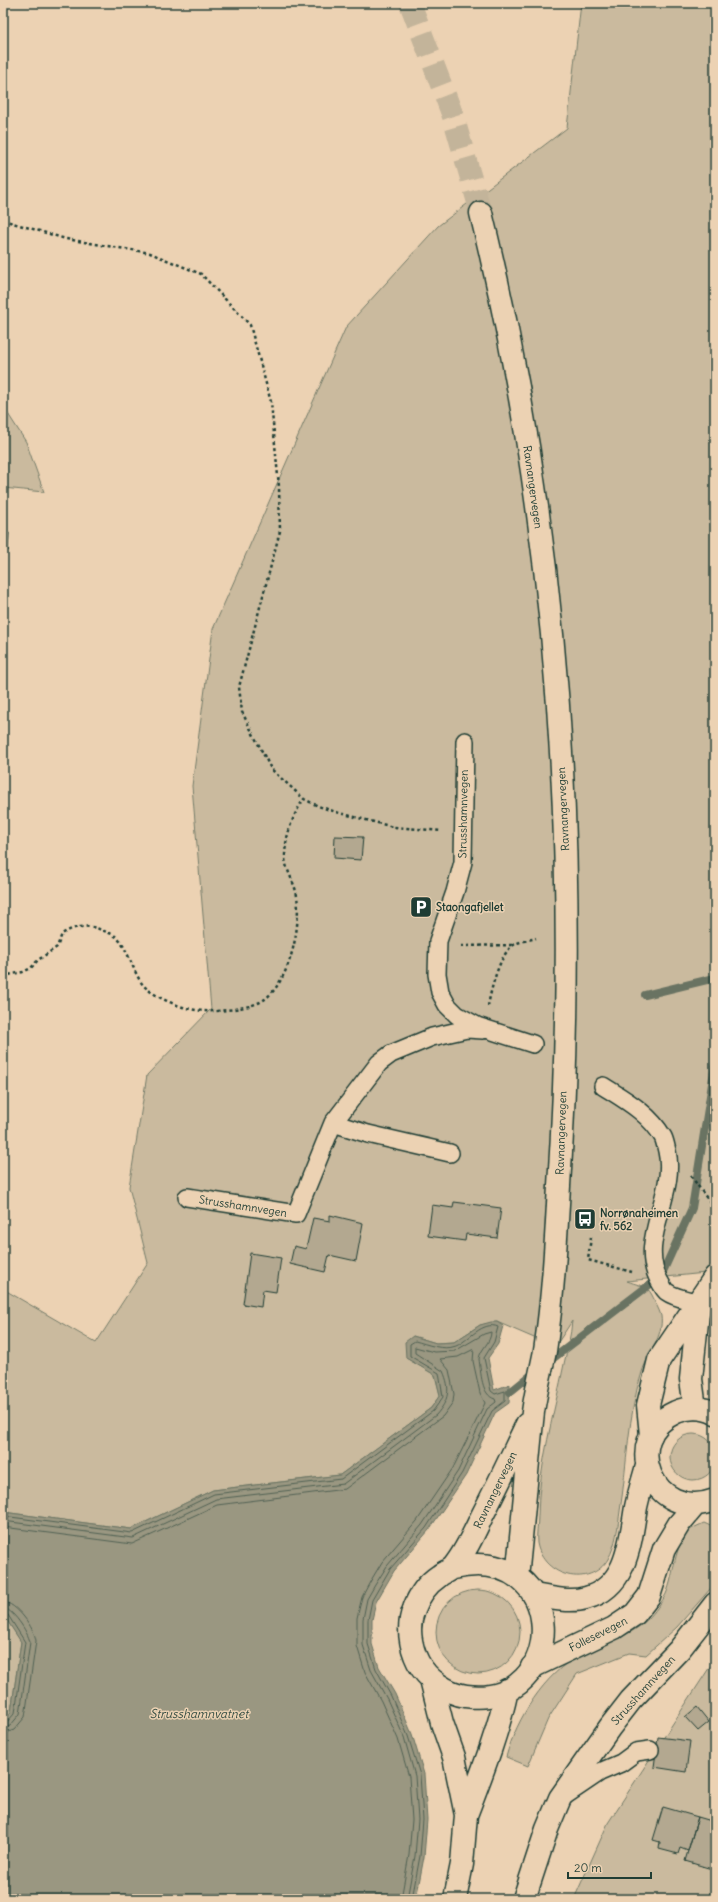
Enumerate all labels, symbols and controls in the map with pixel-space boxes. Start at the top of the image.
street label: Ravnangervegen [520,445,546,529]
street label: Ravnangervegen [554,767,572,851]
street label: Strusshamnvegen [455,769,471,859]
parking icon: Staongafjellet [408,894,434,920]
place label: Staongafjellet [436,900,504,915]
street label: Ravnangervegen [553,1091,569,1175]
street label: Strusshamnvegen [198,1192,288,1220]
bus stop icon: Norrønaheimen fv. 562 [572,1206,598,1232]
place label: Norrønaheimen fv. 562 [599,1206,679,1233]
street label: Ravnangervegen [470,1449,520,1531]
street label: Follesevegen [567,1613,629,1655]
street label: Strusshamnvegen [608,1652,678,1728]
water label: Strusshamnvatnet [150,1706,250,1721]
scale bar [568,1854,651,1880]
text: 20 m [574,1860,602,1875]

